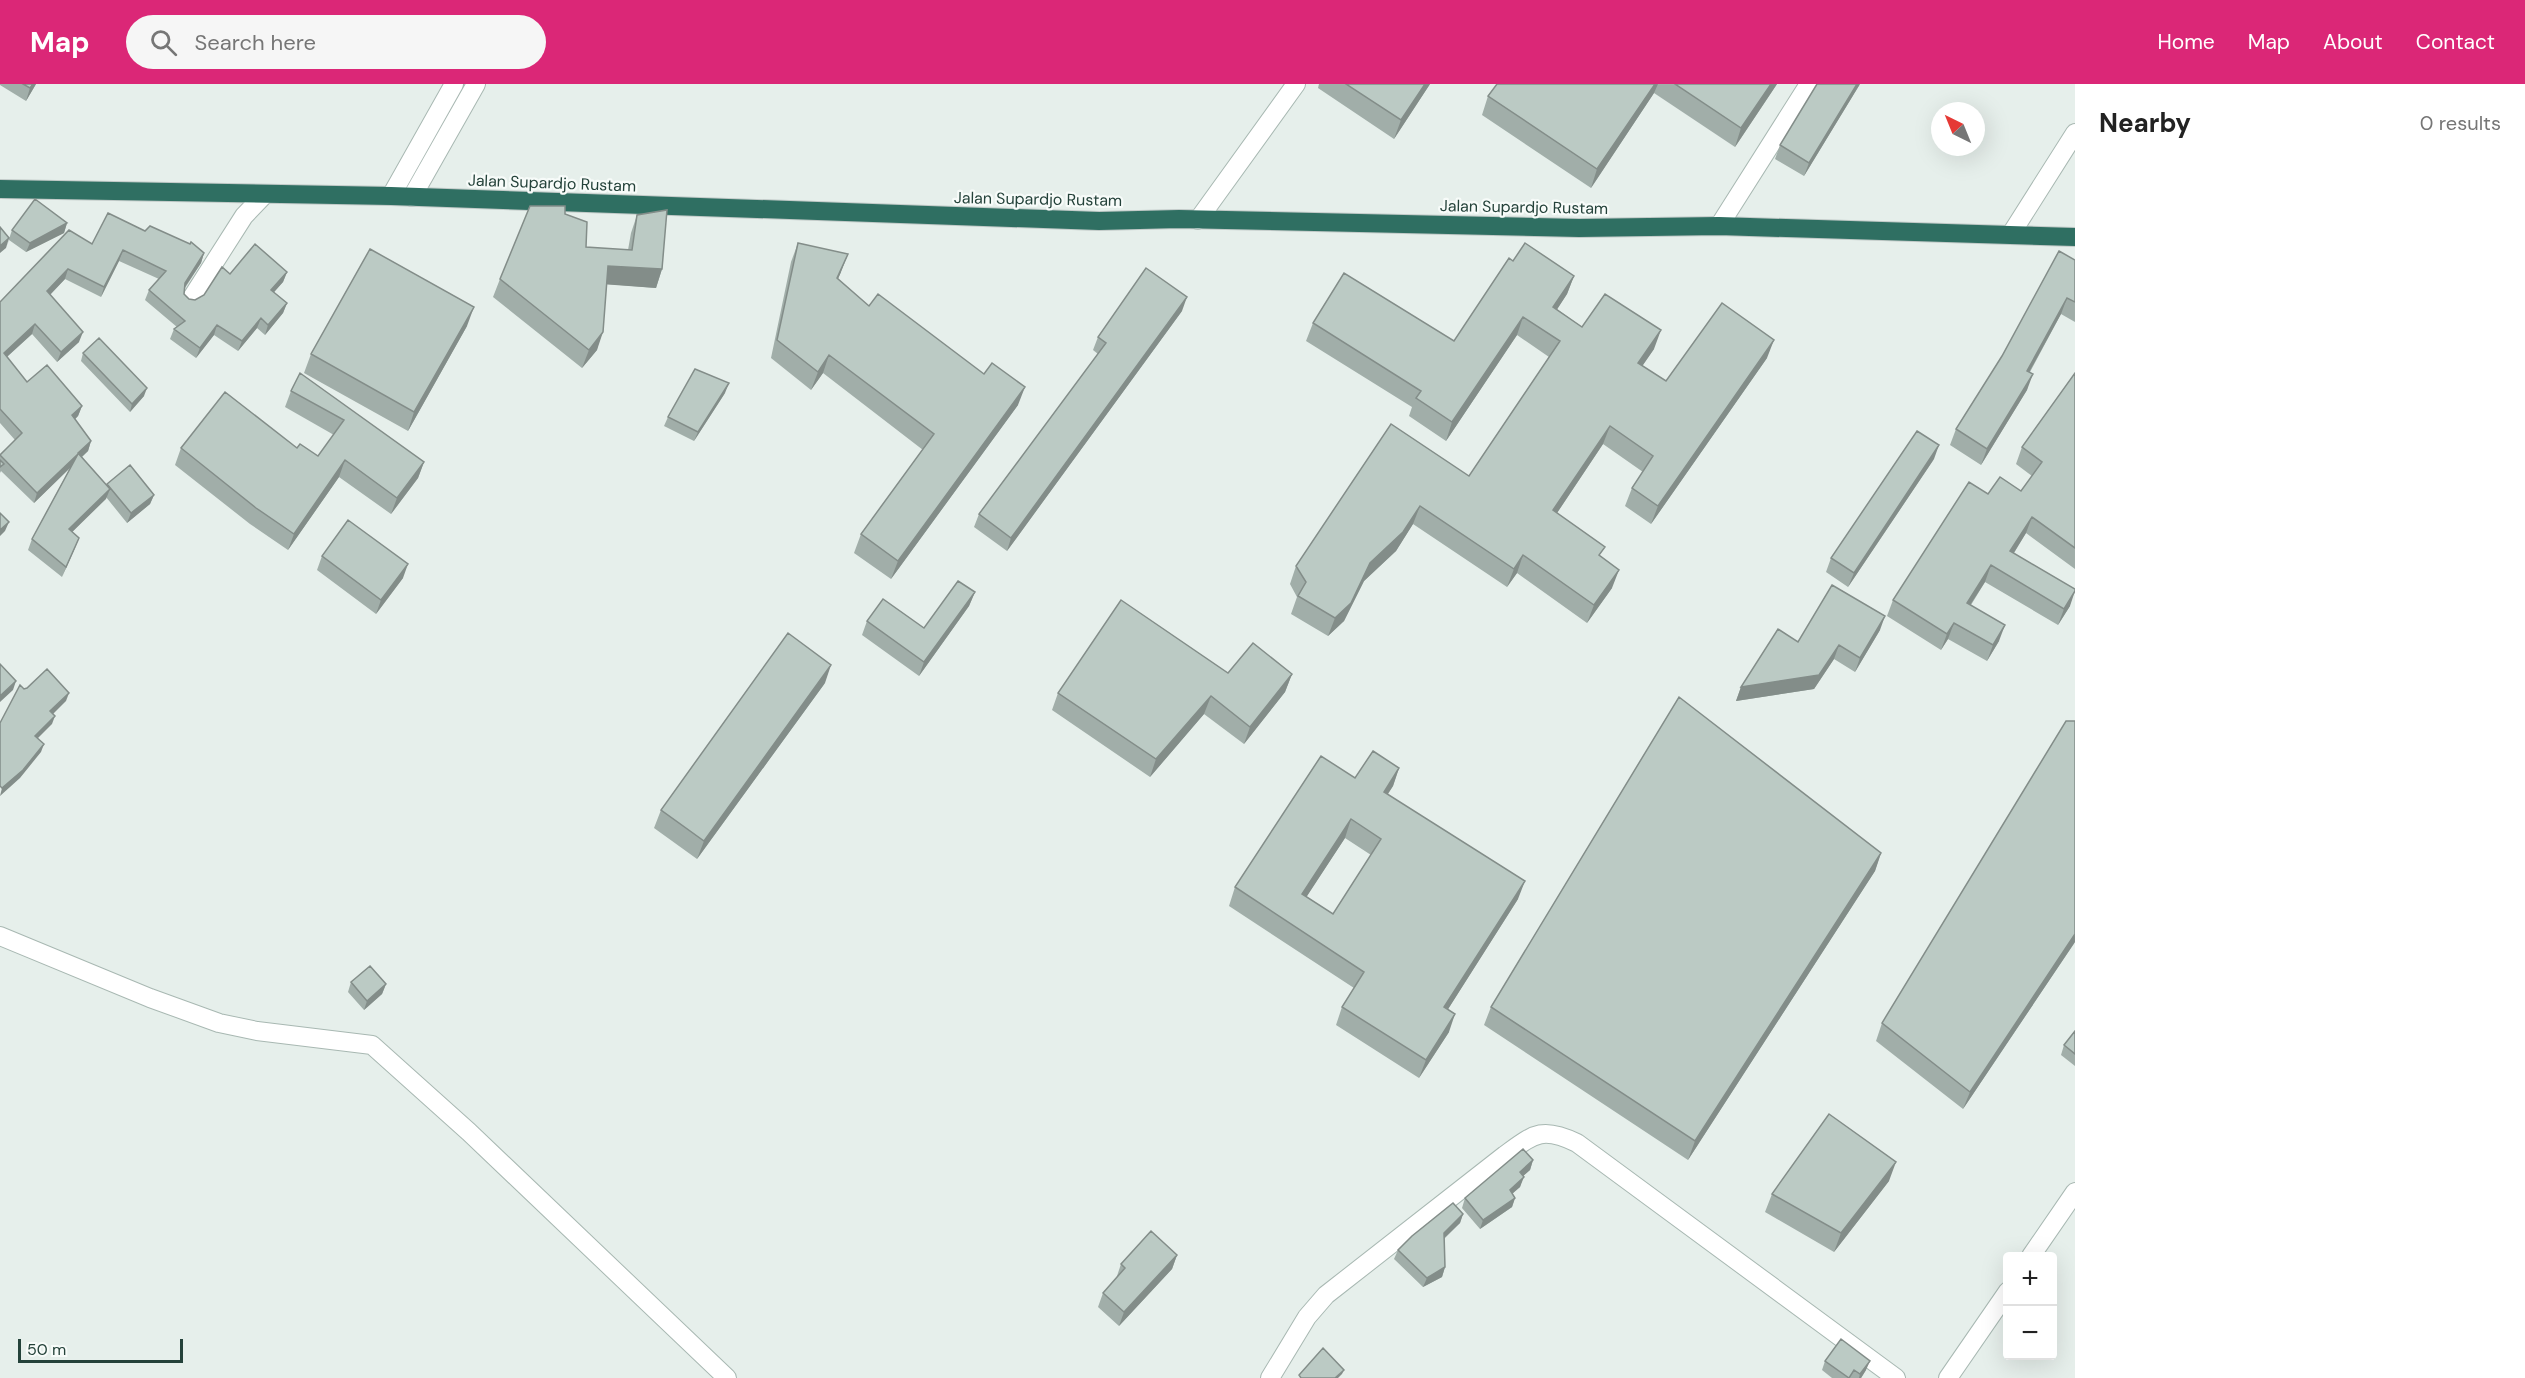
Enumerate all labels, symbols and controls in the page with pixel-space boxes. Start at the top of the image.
search box [126,15,546,69]
text: Map [30,24,90,61]
icon: search [147,26,180,59]
text: Search here [195,28,316,57]
text: Home [2157,28,2215,56]
text: Map [2248,28,2290,56]
text: About [2323,28,2383,56]
text: Contact [2416,28,2495,56]
north arrow [1931,102,1985,156]
text: Nearby [2099,106,2191,140]
text: 0 results [2420,110,2501,136]
street label: Jalan Supardjo Rustam [467,170,637,196]
street label: Jalan Supardjo Rustam [954,187,1122,211]
street label: Jalan Supardjo Rustam [1440,195,1608,219]
map controls [2003,1252,2057,1360]
button: + [2003,1252,2057,1306]
button: − [2003,1306,2057,1360]
scale bar [18,1336,183,1364]
text: 50 m [27,1339,66,1360]

